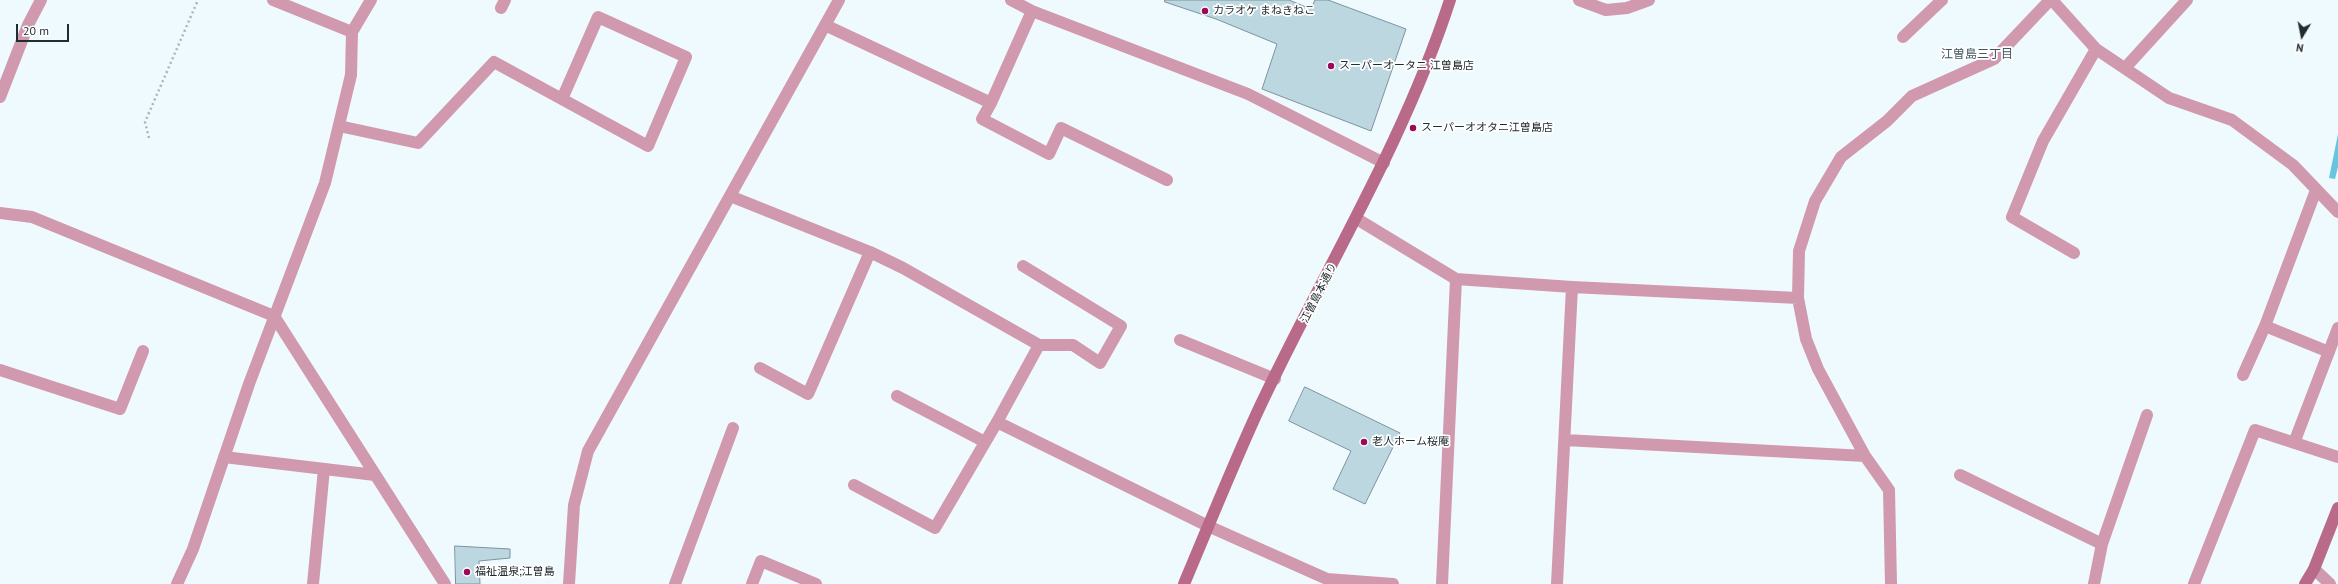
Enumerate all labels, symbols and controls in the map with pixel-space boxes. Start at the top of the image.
place label: カラオケ まねきねこ [1213,4,1315,18]
marker: カラオケ まねきねこ [1200,6,1210,16]
scale bar [18,16,71,42]
north arrow [2282,16,2322,56]
text: 20 m [23,23,49,38]
text: N [2295,40,2305,55]
district label: 江曽島三丁目 [1941,48,2013,62]
place label: スーパーオータニ 江曽島店 [1339,59,1474,73]
marker: スーパーオータニ 江曽島店 [1326,61,1336,71]
place label: スーパーオオタニ江曽島店 [1421,121,1553,135]
marker: スーパーオオタニ江曽島店 [1408,123,1418,133]
street label: 江曽島本通り [1298,261,1340,325]
place label: 老人ホーム桜庵 [1372,435,1449,449]
marker: 老人ホーム桜庵 [1359,437,1369,447]
place label: 福祉温泉;江曽島 [475,565,555,579]
marker: 福祉温泉;江曽島 [462,567,472,577]

